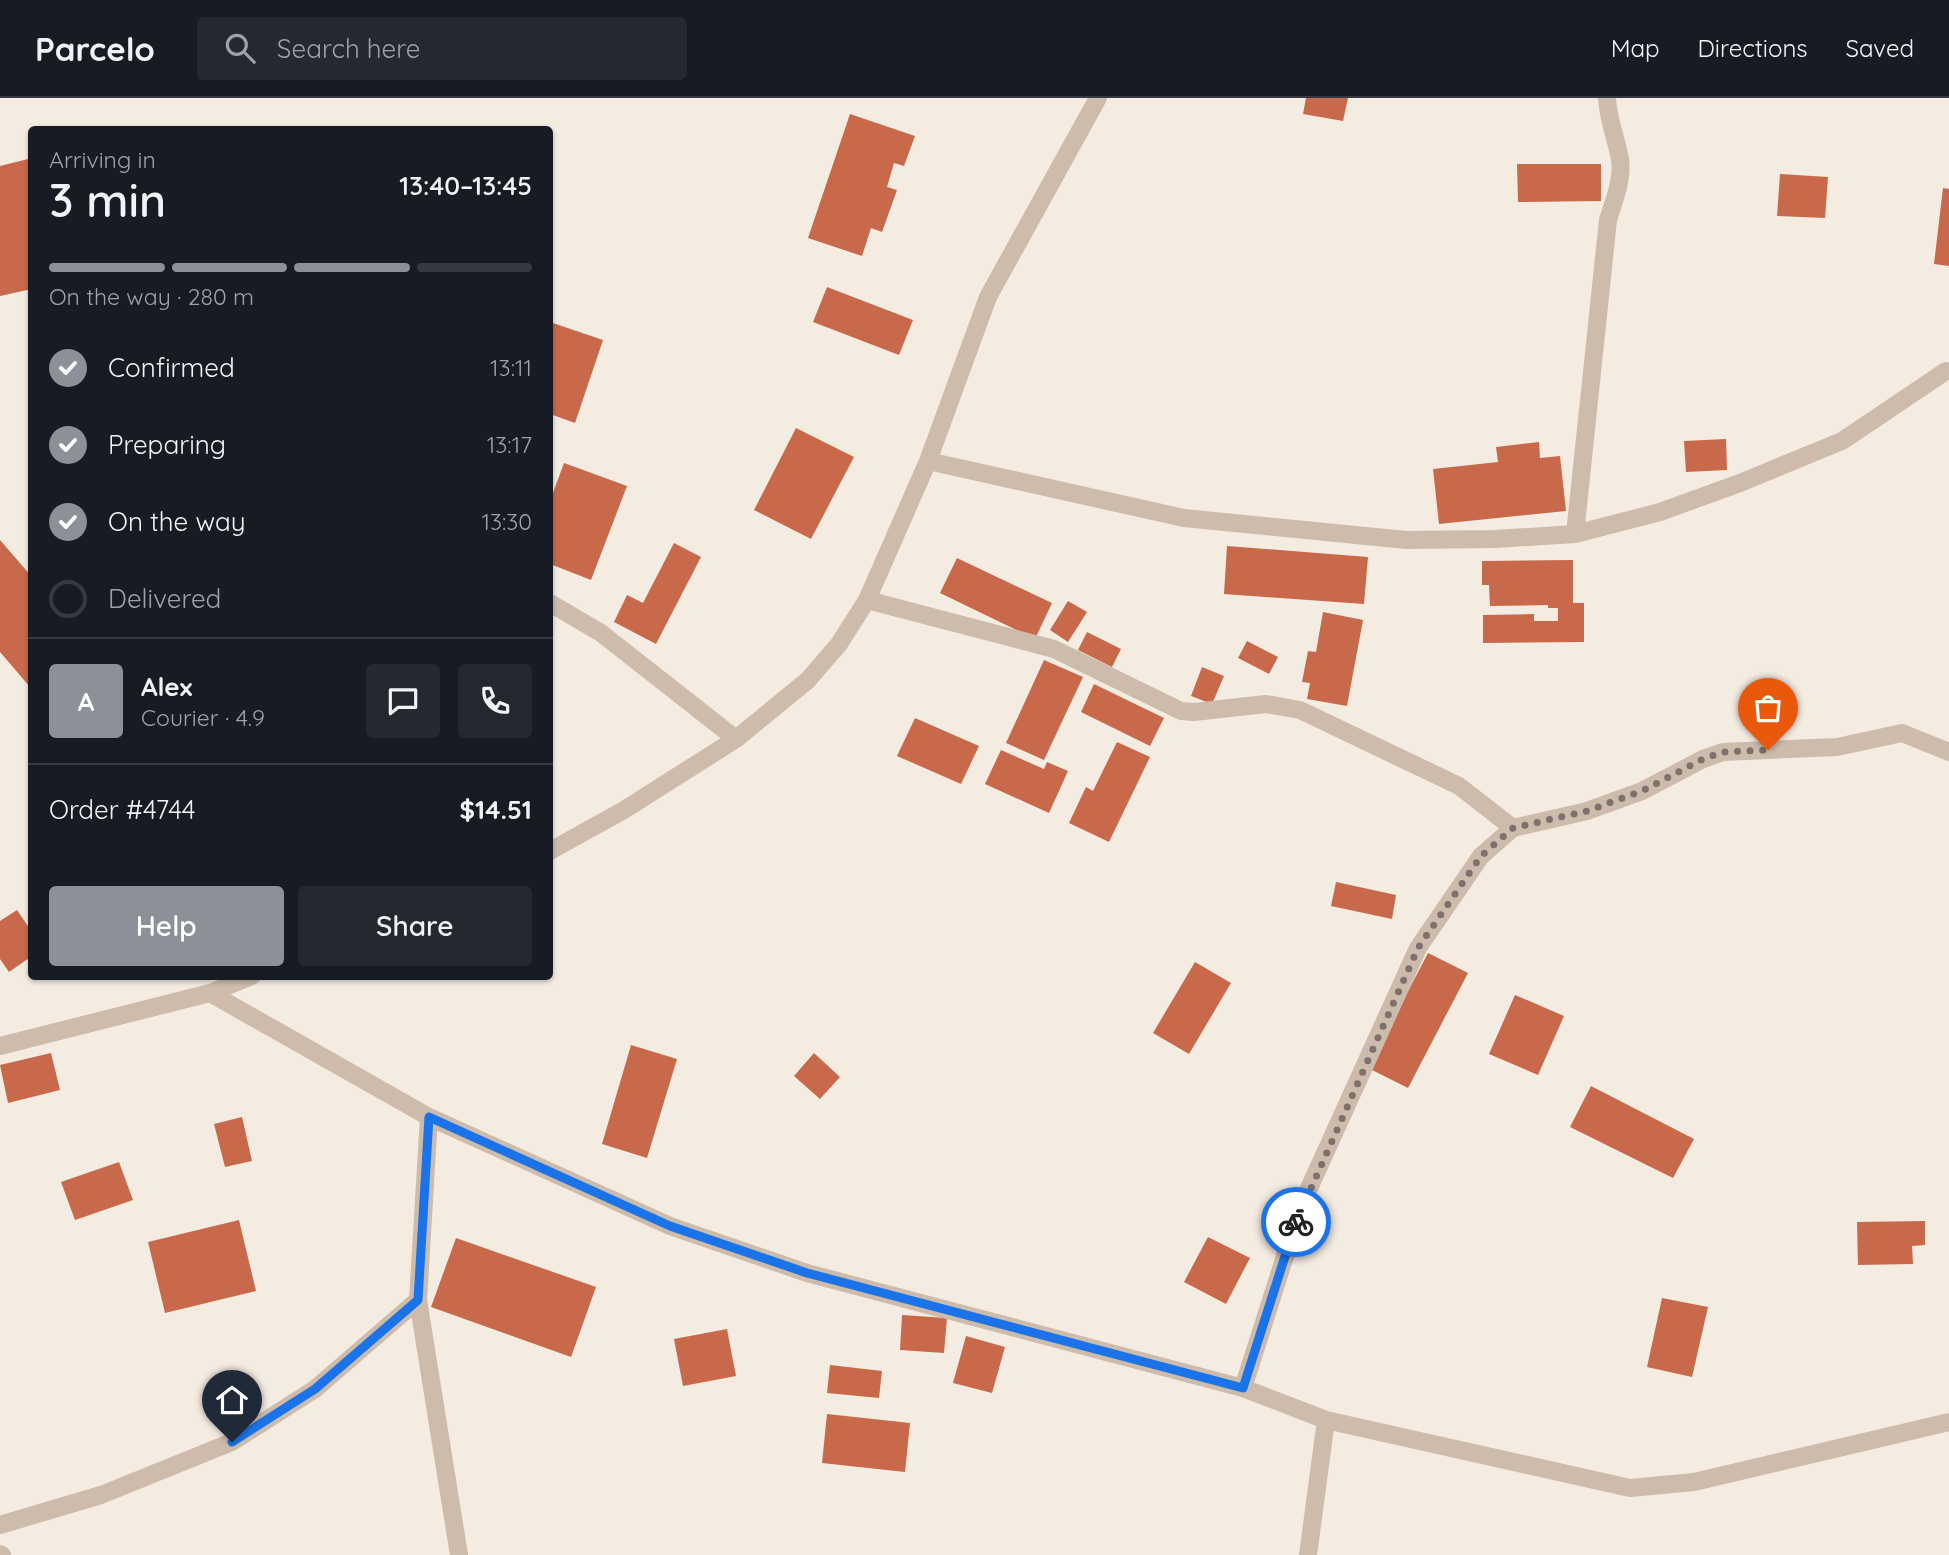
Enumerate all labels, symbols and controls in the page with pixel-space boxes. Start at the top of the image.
search box [197,17,687,80]
text: Parcelo [35,28,155,69]
icon: search [221,29,259,67]
text: Search here [277,32,420,65]
text: Map [1611,33,1660,63]
text: Directions [1698,33,1808,63]
text: Saved [1846,33,1914,63]
text: Arriving in [49,145,156,174]
text: 13:40–13:45 [399,169,532,202]
text: 3 min [49,171,166,229]
text: On the way · 280 m [49,282,254,311]
icon: check [49,349,87,387]
text: Confirmed [108,351,235,384]
text: 13:11 [490,353,532,382]
icon: check [49,426,87,464]
text: Preparing [108,428,226,461]
text: 13:17 [487,430,532,459]
icon: check [49,503,87,541]
text: On the way [108,505,246,538]
text: 13:30 [481,507,532,536]
text: Delivered [108,582,221,615]
button: chat [366,664,440,738]
button: phone [458,664,532,738]
text: Alex [141,670,192,703]
pin [1738,678,1798,750]
text: A [78,685,94,718]
icon: bag [1749,689,1787,727]
text: Courier · 4.9 [141,703,265,732]
text: Order #4744 [49,793,196,826]
text: $14.51 [460,793,532,826]
button: Help [49,886,284,966]
button: Share [298,886,532,966]
courier [1261,1187,1331,1257]
icon: bike [1277,1203,1315,1241]
pin [202,1370,262,1442]
icon: home [213,1381,251,1419]

